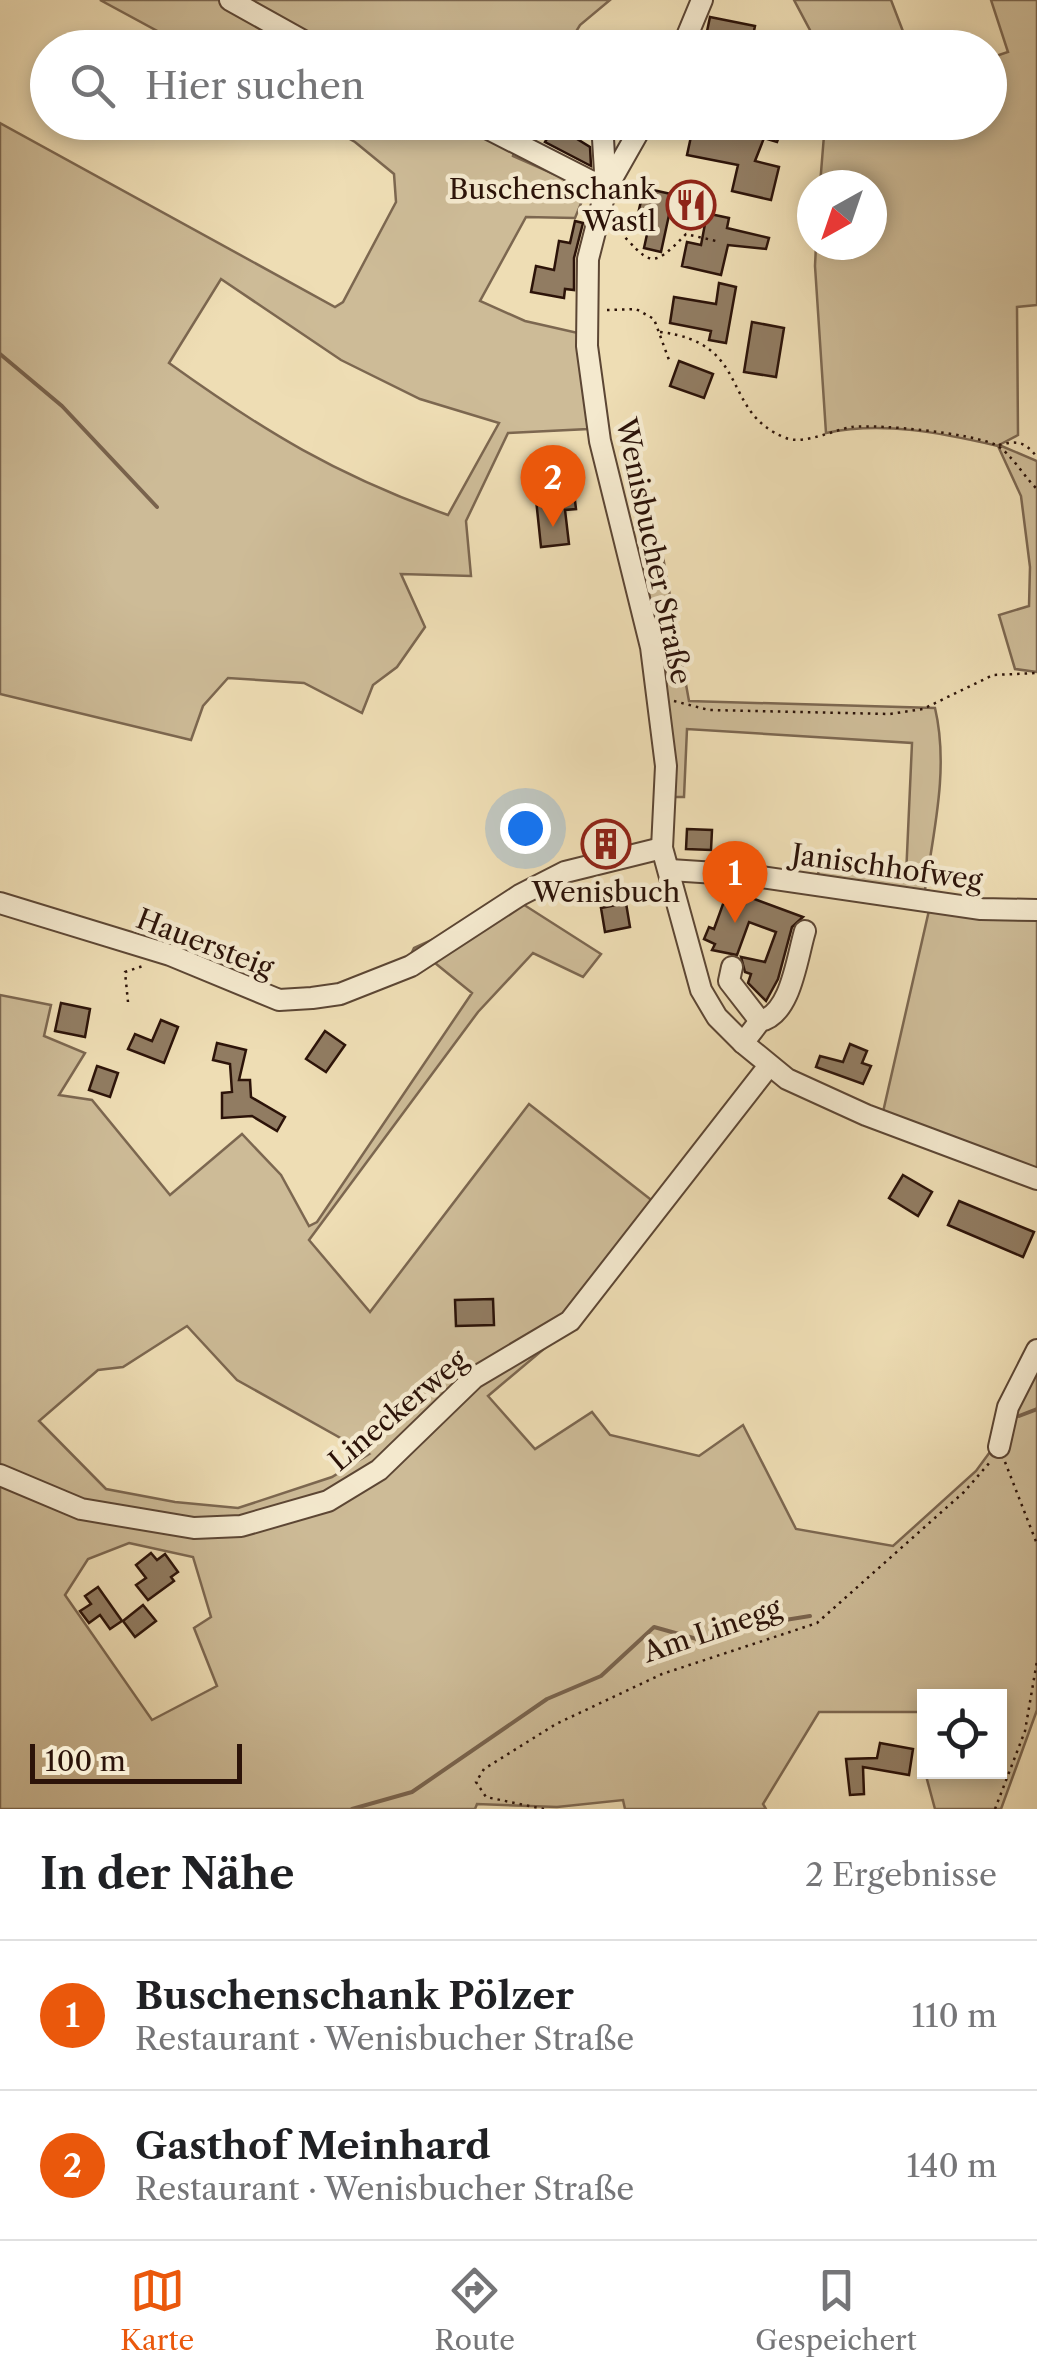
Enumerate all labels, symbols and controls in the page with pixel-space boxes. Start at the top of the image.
search box [30,30,1007,140]
icon: search [65,58,120,113]
text: Hier suchen [145,62,365,109]
north arrow [797,170,887,260]
place label: Buschenschank Wastl [449,172,658,238]
restaurant icon: Buschenschank Wastl [665,179,717,231]
street label: Wenisbucher Straße [609,414,699,687]
pin: 2 [520,444,586,527]
your location [500,803,551,854]
building icon: Wenisbuch [580,818,632,870]
street label: Janischhofweg [785,836,985,897]
pin: 1 [702,840,768,923]
place label: Wenisbuch [531,875,680,909]
street label: Hauersteig [132,901,279,985]
street label: Lineckerweg [322,1342,474,1478]
street label: Am Linegg [638,1590,786,1670]
map controls [917,1689,1007,1779]
button: locate [917,1689,1007,1779]
scale bar [30,1739,242,1784]
text: 100 m [45,1744,126,1778]
text: In der Nähe [40,1848,294,1900]
text: 2 Ergebnisse [805,1855,997,1894]
text: Buschenschank Pölzer [135,1972,574,2019]
text: 1 [65,1996,80,2035]
text: 110 m [911,1996,997,2035]
text: Restaurant · Wenisbucher Straße [135,2019,634,2058]
text: Gasthof Meinhard [135,2122,491,2169]
text: 2 [63,2146,82,2185]
text: 140 m [906,2146,997,2185]
text: Restaurant · Wenisbucher Straße [135,2169,634,2208]
tab: Karte [120,2263,194,2357]
tab: Route [435,2263,515,2357]
tab: Gespeichert [755,2263,917,2357]

